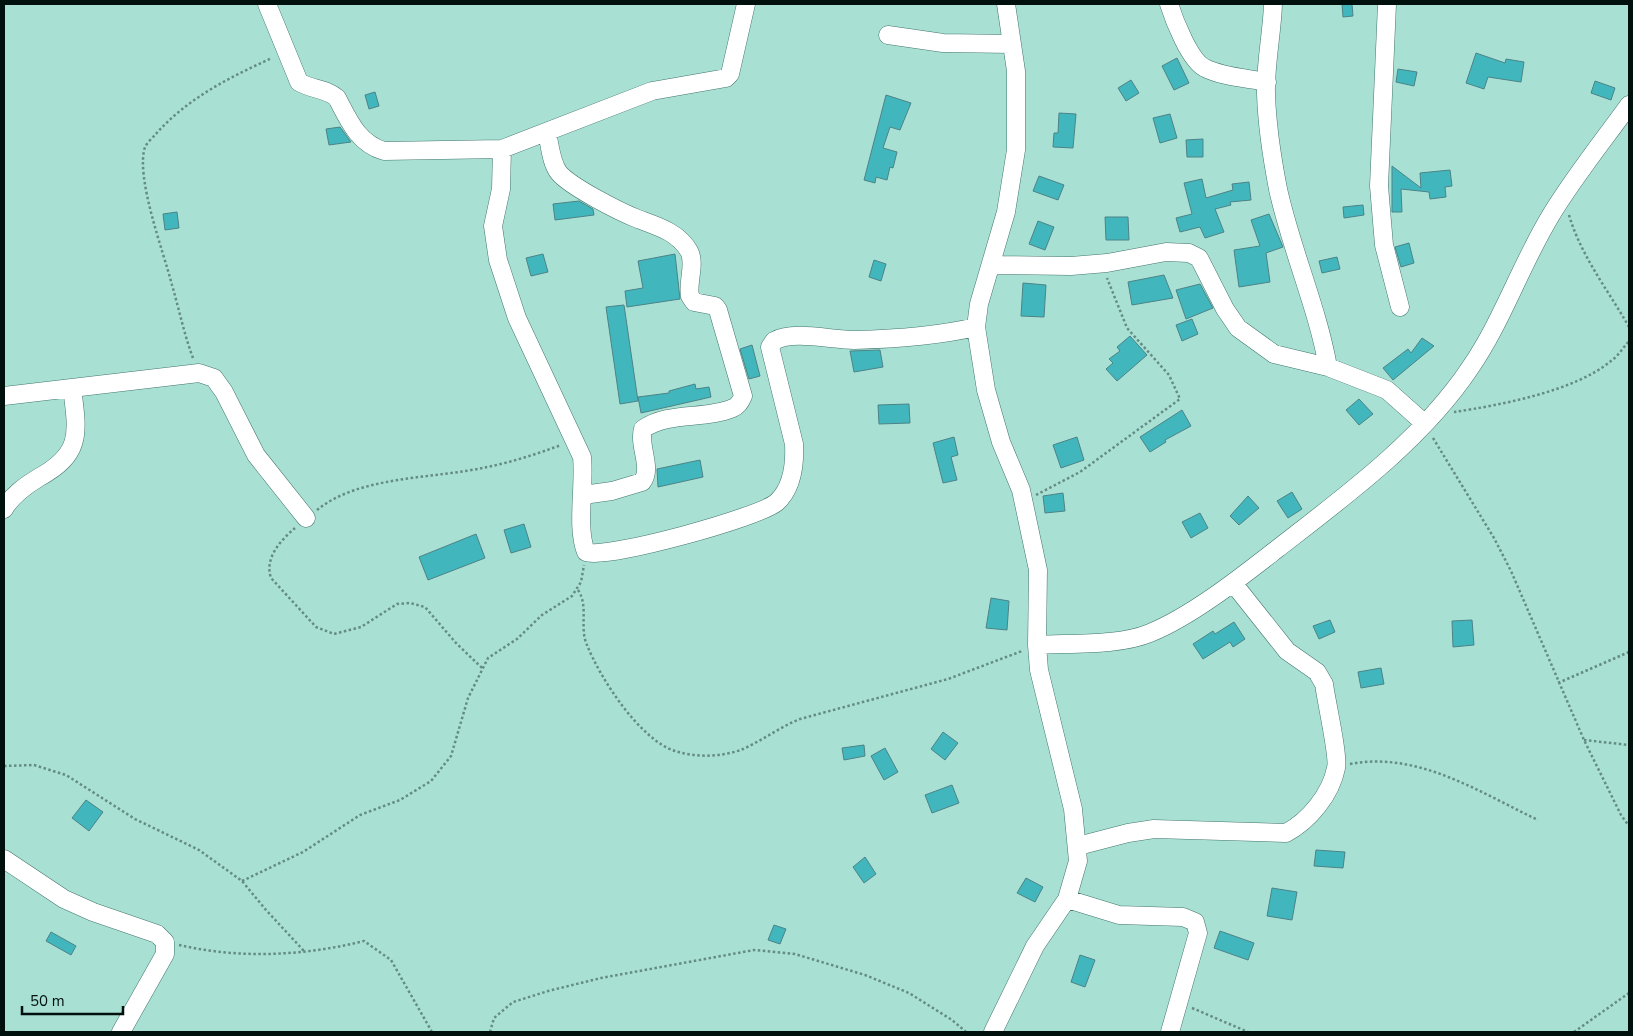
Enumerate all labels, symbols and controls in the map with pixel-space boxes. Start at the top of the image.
scale bar [22,984,124,1016]
text: 50 m [30,991,65,1011]

